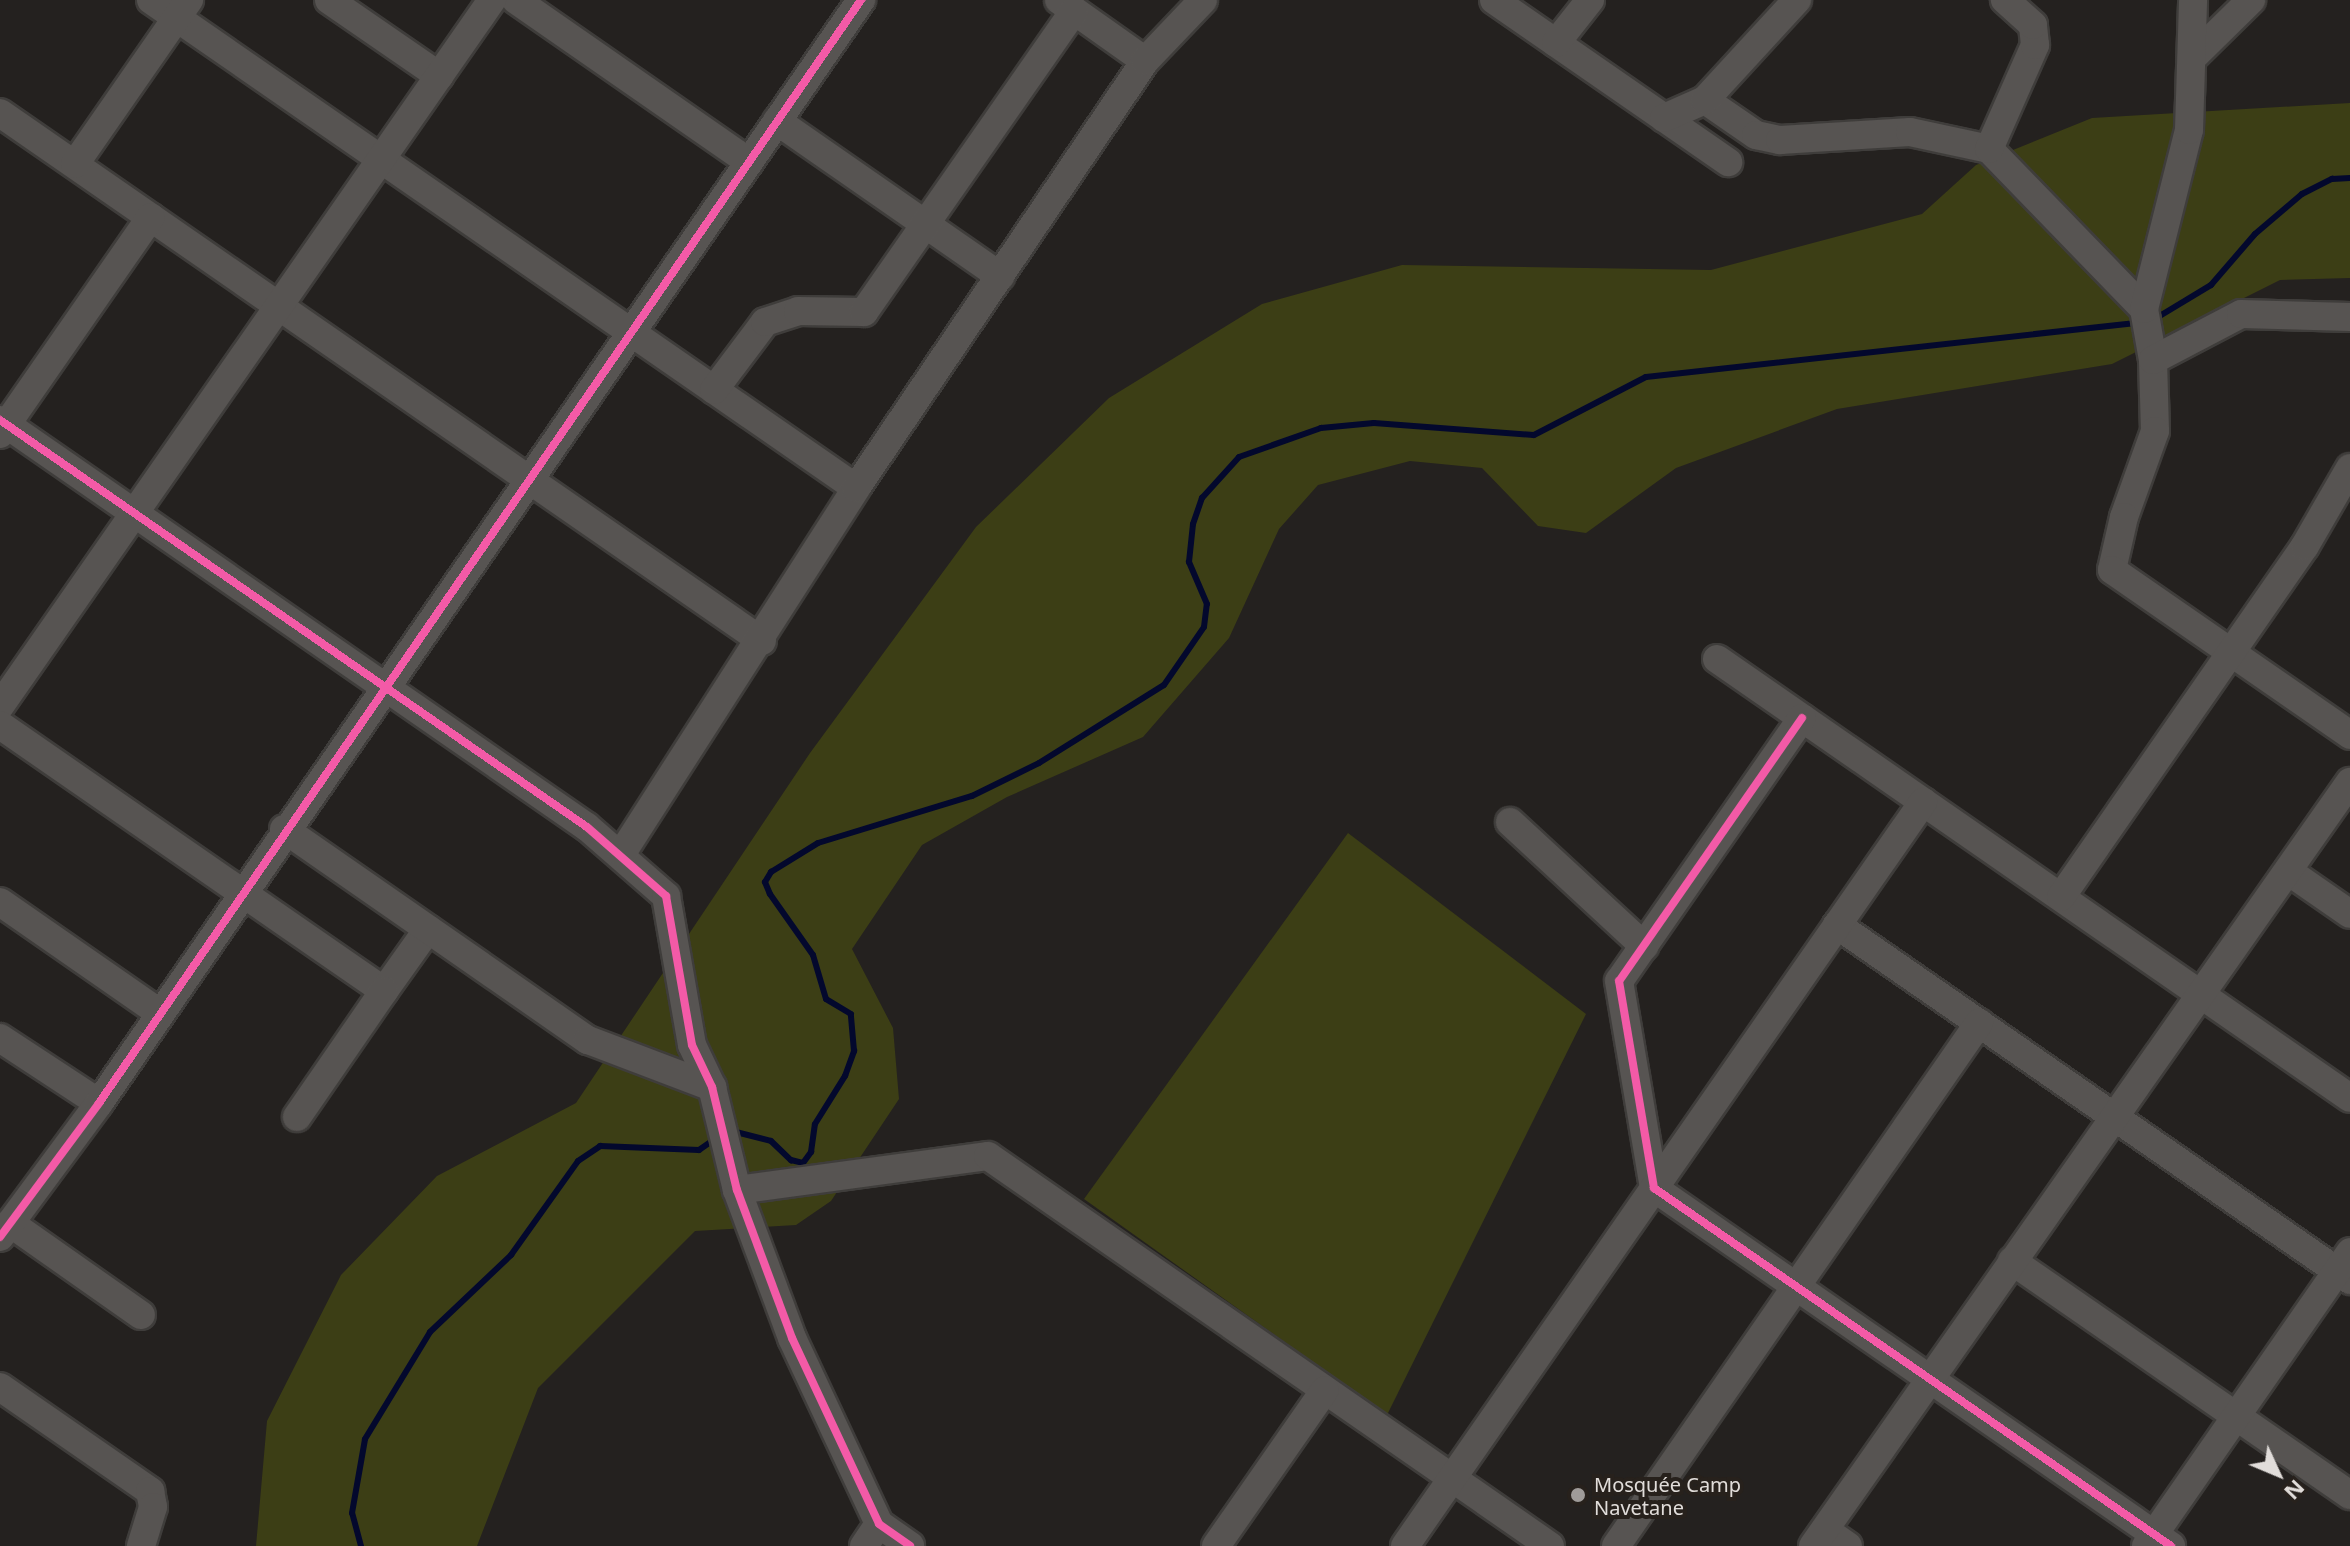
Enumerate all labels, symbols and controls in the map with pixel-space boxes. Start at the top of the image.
north arrow [2238,1434,2318,1514]
place label: Mosquée Camp Navetane [1594,1472,1741,1519]
text: N [2278,1474,2312,1508]
marker: Mosquée Camp Navetane [1569,1486,1587,1504]

